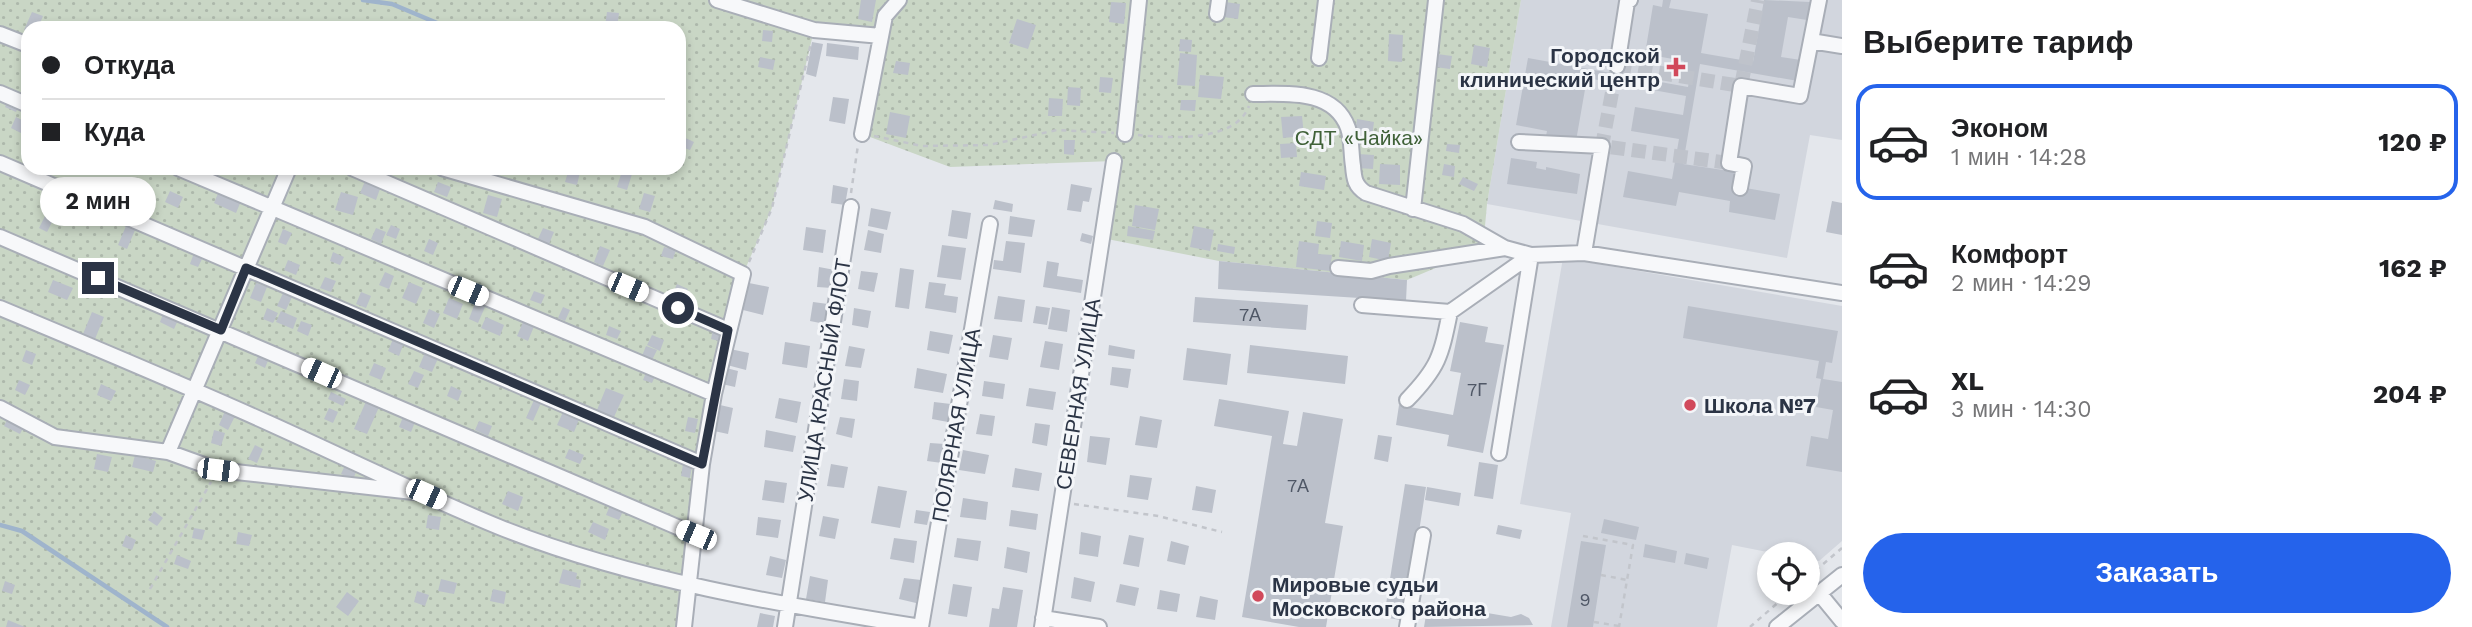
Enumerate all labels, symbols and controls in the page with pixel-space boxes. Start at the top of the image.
text: Выберите тариф [1863,23,2134,61]
place label: Городской клинический центр [1459,43,1660,92]
text: Откуда [84,50,175,80]
marker: Городской клинический центр [1666,57,1686,77]
icon: car [1867,111,1930,174]
text: Эконом [1951,113,2049,143]
text: Куда [84,117,145,147]
park label: СДТ «Чайка» [1295,125,1423,150]
text: 120 ₽ [2378,127,2447,157]
text: 1 мин · 14:28 [1951,144,2087,171]
callout: 2 мин [40,176,156,226]
text: 2 мин [65,188,131,215]
icon: car [1867,237,1930,300]
text: Комфорт [1951,239,2068,269]
text: 162 ₽ [2379,253,2447,283]
street label: УЛИЦА КРАСНЫЙ ФЛОТ [792,256,856,503]
route end [82,262,114,294]
car [605,269,652,305]
text: 2 мин · 14:29 [1951,270,2091,297]
car [445,273,492,309]
route start [662,292,694,324]
street label: СЕВЕРНАЯ УЛИЦА [1050,296,1106,492]
house number: 7А [1239,304,1261,325]
street label: ПОЛЯРНАЯ УЛИЦА [927,326,985,524]
car [298,355,345,391]
icon: car [1867,363,1930,426]
text: XL [1951,366,1984,396]
house number: 7Г [1467,379,1487,400]
text: 204 ₽ [2373,379,2447,409]
place label: Школа №7 [1704,393,1816,418]
text: 3 мин · 14:30 [1951,396,2092,423]
marker: Школа №7 [1682,397,1698,413]
car [196,457,241,483]
house number: 7А [1287,475,1309,496]
car [403,476,450,512]
car [673,517,720,553]
button: Заказать [1863,533,2451,613]
map controls [1757,542,1820,605]
button: locate [1757,542,1820,605]
place label: Мировые судьи Московского района [1272,572,1486,621]
marker: Мировые судьи Московского района [1250,588,1266,604]
house number: 9 [1579,589,1591,610]

